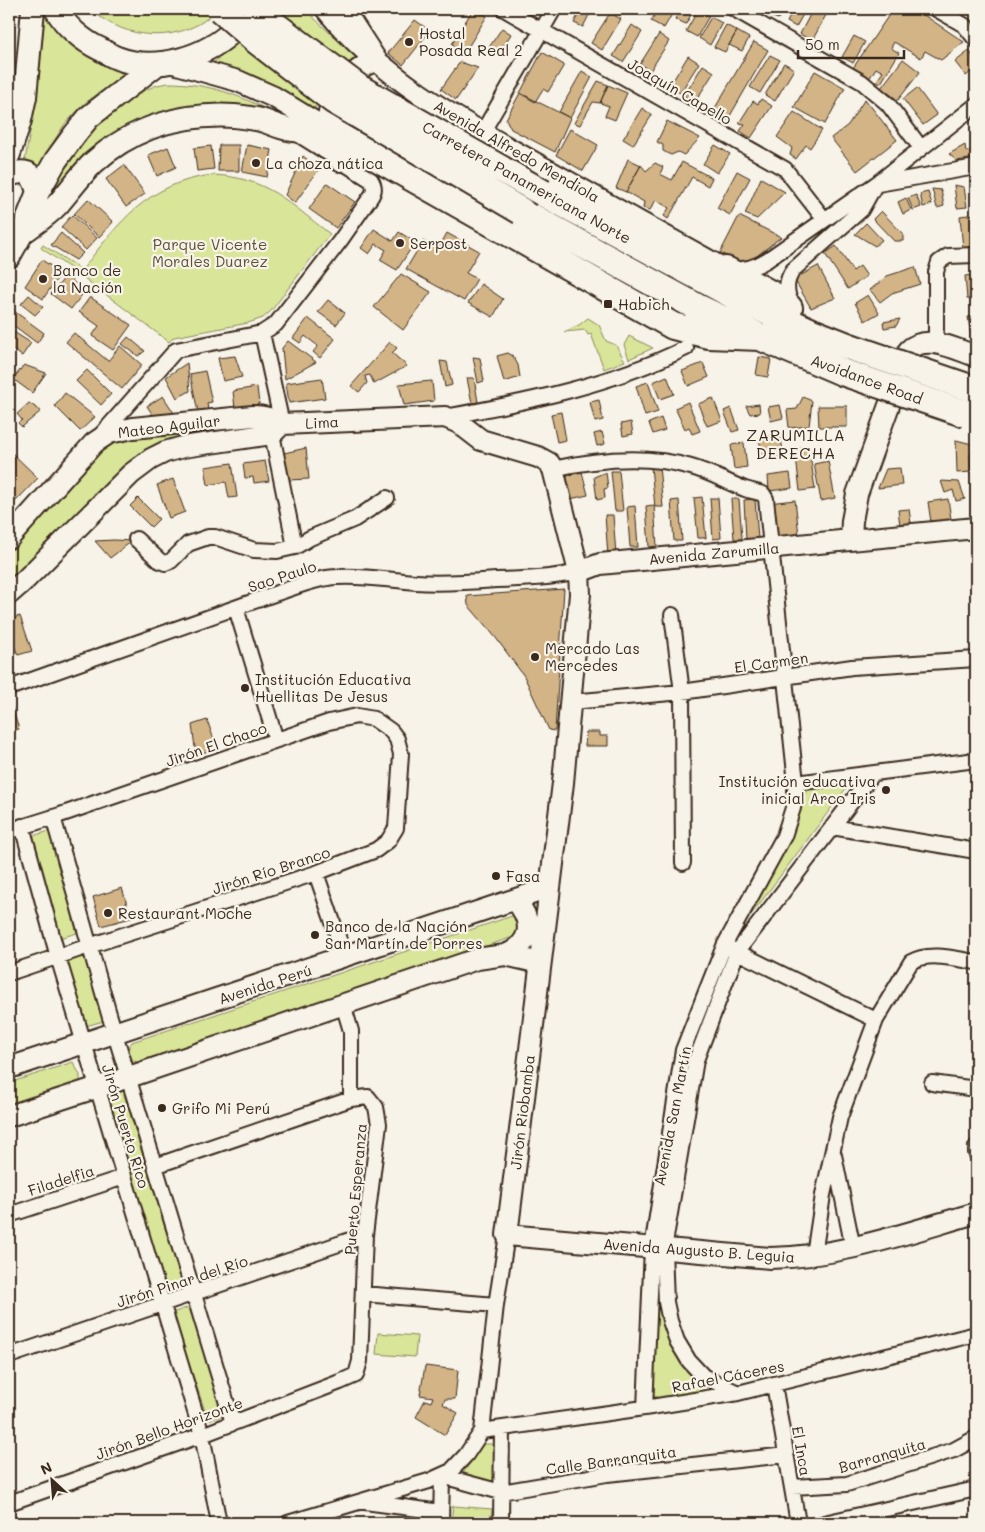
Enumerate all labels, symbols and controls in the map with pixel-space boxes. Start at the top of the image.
place label: Hostal Posada Real 2 [419,23,523,60]
scale bar [798,28,904,60]
text: 50 m [805,34,840,54]
marker: Hostal Posada Real 2 [403,36,415,48]
street label: Joaquín Capello [624,53,736,129]
street label: Avenida Alfredo Mendiola [430,95,604,207]
street label: Carretera Panamericana Norte [419,116,635,248]
place label: La choza nática [266,153,384,173]
marker: La choza nática [250,157,262,169]
place label: Serpost [410,233,467,253]
park label: Parque Vicente Morales Duarez [152,234,268,271]
marker: Serpost [394,237,406,249]
place label: Banco de la Nación [53,260,122,297]
marker: Banco de la Nación [37,273,49,285]
place label: Habich [618,294,669,314]
marker: Habich [602,298,614,310]
street label: Avoidance Road [808,349,926,409]
street label: Mateo Aguilar [116,410,222,442]
street label: Lima [305,411,339,433]
district label: ZARUMILLA DERECHA [746,424,846,463]
street label: Avenida Zarumilla [648,537,780,569]
street label: Sao Paulo [245,556,319,596]
place label: Mercado Las Mercedes [545,638,640,675]
street label: El Carmen [733,647,809,677]
marker: Mercado Las Mercedes [529,651,541,663]
place label: Institución Educativa Huellitas De Jesus [255,669,412,706]
marker: Institución Educativa Huellitas De Jesus [239,682,251,694]
street label: Jirón El Chaco [163,717,269,771]
place label: Institución educativa inicial Arco Iris [719,771,876,808]
marker: Institución educativa inicial Arco Iris [880,784,892,796]
street label: Jirón Río Branco [210,842,332,898]
place label: Fasa [506,866,540,886]
marker: Fasa [490,870,502,882]
place label: Restaurant Moche [118,903,252,923]
marker: Restaurant Moche [102,907,114,919]
place label: Banco de la Nación San Martín de Porres [325,916,482,953]
marker: Banco de la Nación San Martín de Porres [309,929,321,941]
street label: Avenida Perú [216,960,314,1008]
street label: Avenida San Martín [649,1044,695,1188]
street label: Jirón Riobamba [505,1054,539,1170]
street label: Jirón Puerto Rico [98,1062,154,1191]
place label: Grifo Mi Perú [172,1098,270,1118]
marker: Grifo Mi Perú [156,1102,168,1114]
street label: Puerto Esperanza [339,1122,371,1256]
street label: Filadelfia [25,1160,97,1200]
street label: Avenida Augusto B. Leguia [602,1233,796,1267]
street label: Jirón Pinar del Río [114,1250,250,1312]
street label: Rafael Cáceres [670,1355,786,1397]
street label: Jirón Bello Horizonte [93,1392,245,1464]
street label: El Inca [788,1425,816,1477]
street label: Barranquita [836,1433,928,1477]
street label: Calle Barranquita [545,1441,677,1479]
north arrow [28,1454,78,1504]
text: N [37,1457,55,1479]

